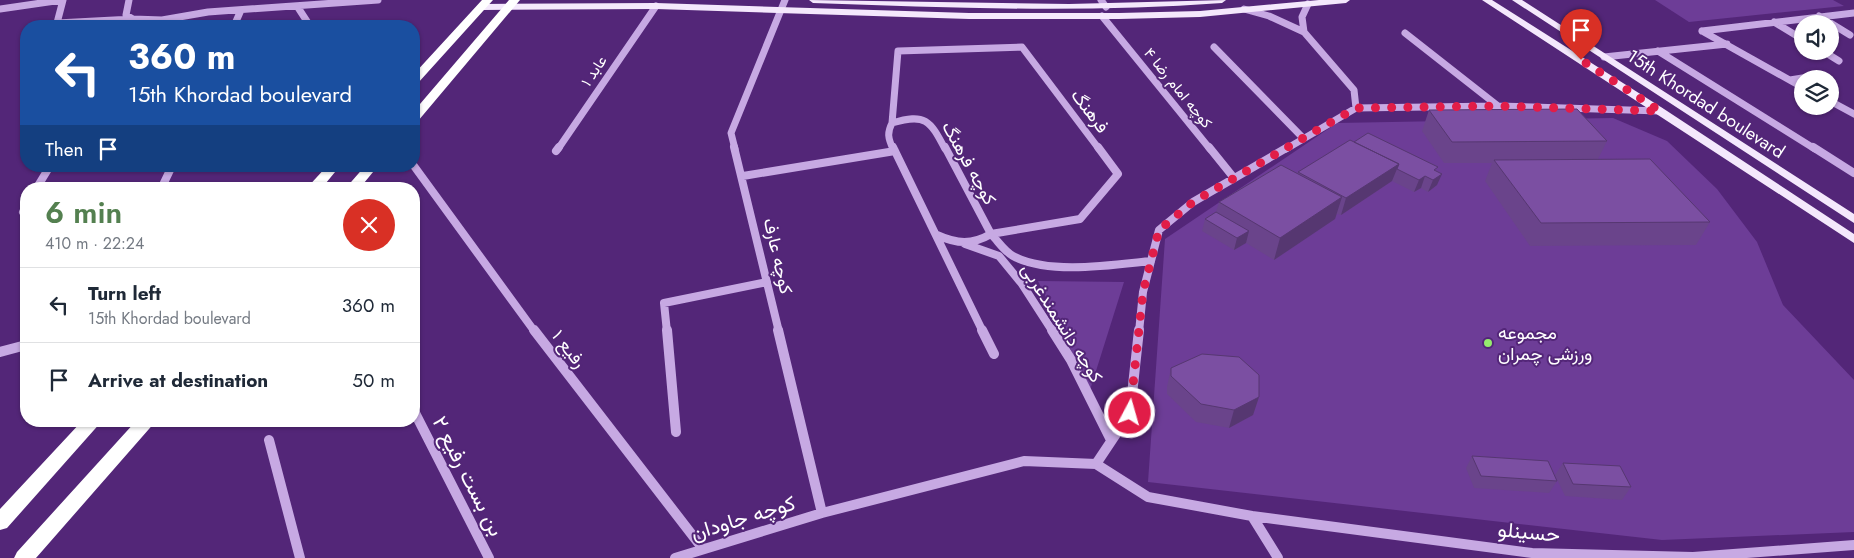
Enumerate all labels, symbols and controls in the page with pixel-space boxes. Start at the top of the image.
pin [1560,9,1602,60]
map controls [1794,15,1839,115]
button: sound [1794,15,1839,60]
icon: arrive [1567,16,1595,44]
text: 360 m [128,32,236,82]
icon: left [45,40,110,105]
street label: کوچه امام رضا ۴ [1139,43,1218,133]
street label: 15th Khordad boulevard [1622,43,1790,165]
street label: عابد ۱ [576,51,612,91]
button: layers [1794,70,1839,115]
text: 15th Khordad boulevard [128,78,352,110]
street label: فرهنگ [1065,83,1115,139]
street label: کوچه فرهنگ [935,116,1003,210]
icon: arrive [94,135,122,163]
text: Then [45,136,84,163]
text: 6 min [45,191,122,234]
button: close [343,199,395,251]
street label: کوچه عارف [757,215,799,297]
text: 410 m · 22:24 [45,232,144,255]
street label: کوچه دانشمندغربی [1015,258,1109,388]
text: Turn left [88,280,161,307]
icon: left [45,291,73,319]
text: 360 m [342,292,395,319]
text: 15th Khordad boulevard [88,307,251,330]
place label: مجموعه ورزشی چمران [1498,320,1592,367]
street label: رفیع ۱ [546,324,592,374]
marker: مجموعه ورزشی چمران [1482,337,1494,349]
icon: arrive [45,366,73,394]
text: Arrive at destination [88,367,268,394]
text: 50 m [352,367,395,394]
position arrow [1103,386,1155,438]
street label: بن بست رفیع ۲ [425,411,511,541]
street label: کوچه جاودان [687,488,799,548]
street label: حسینلو [1497,514,1561,550]

